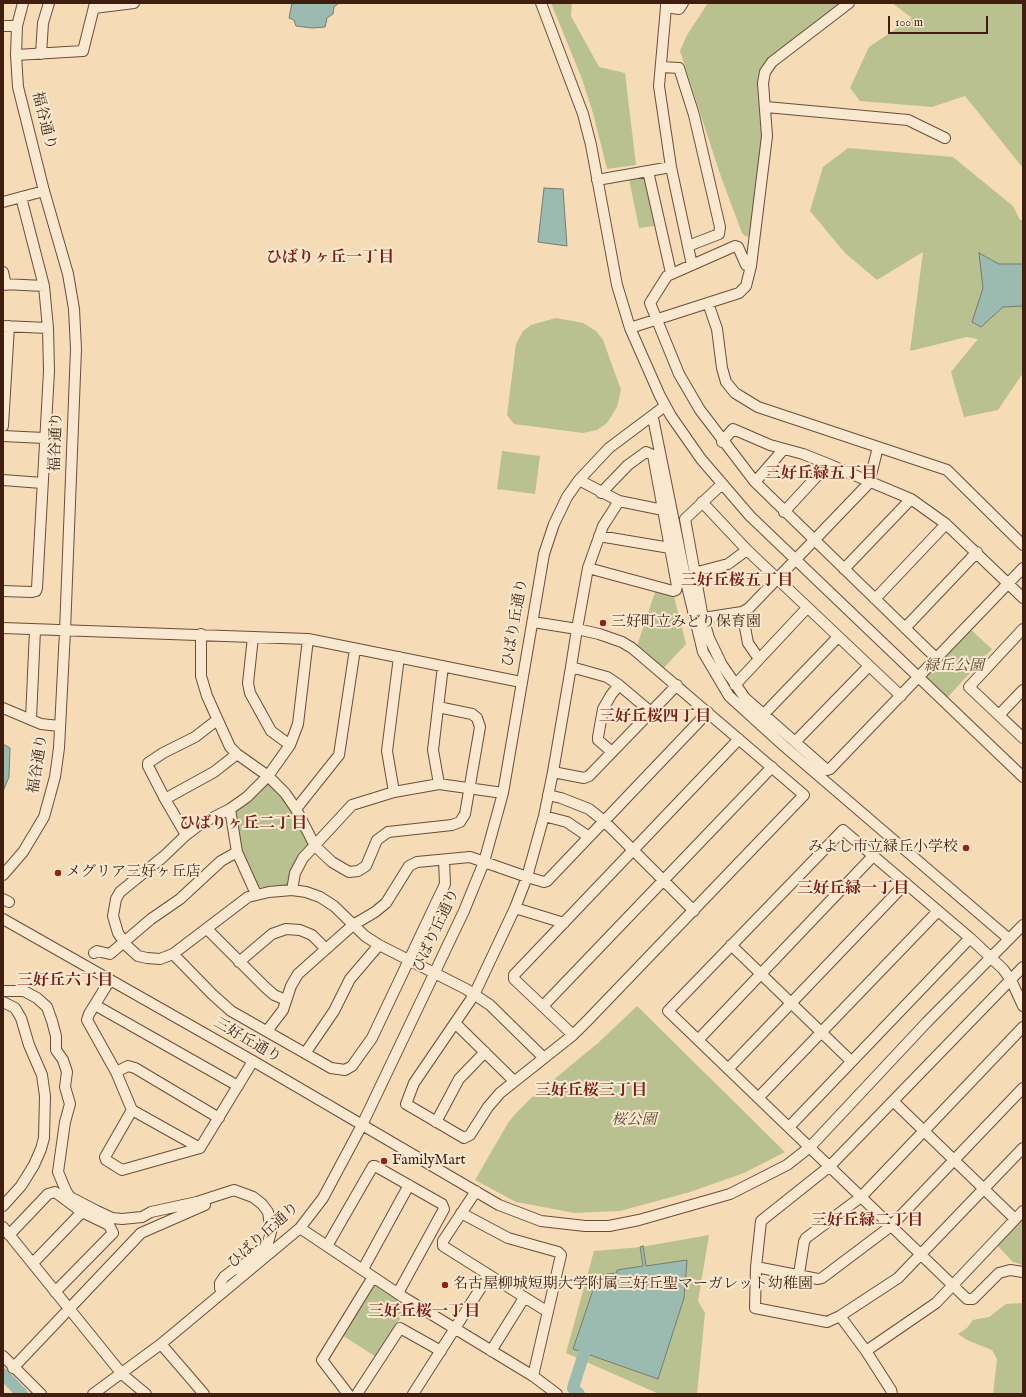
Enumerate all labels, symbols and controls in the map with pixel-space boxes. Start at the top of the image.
scale bar [890,8,990,34]
text: 100 m [895,15,923,30]
street label: 福谷通り [27,90,59,152]
district label: ひばりヶ丘一丁目 [266,249,394,269]
street label: 福谷通り [47,412,67,472]
district label: 三好丘緑五丁目 [765,465,877,485]
district label: 三好丘桜五丁目 [681,572,793,592]
street label: ひばり丘通り [499,577,533,669]
place label: 三好町立みどり保育園 [611,614,761,632]
marker: 三好町立みどり保育園 [598,618,608,628]
park label: 緑丘公園 [924,658,984,676]
district label: 三好丘桜四丁目 [599,708,711,728]
street label: 福谷通り [25,733,53,795]
district label: ひばりヶ丘二丁目 [179,815,307,835]
place label: みよし市立緑丘小学校 [808,839,958,857]
marker: みよし市立緑丘小学校 [961,843,971,853]
place label: メグリア三好ヶ丘店 [66,864,201,882]
marker: メグリア三好ヶ丘店 [53,868,63,878]
district label: 三好丘緑一丁目 [797,880,909,900]
street label: ひばり丘通り [410,886,464,976]
district label: 三好丘六丁目 [17,972,113,992]
street label: 三好丘通り [210,1014,284,1068]
district label: 三好丘桜三丁目 [535,1082,647,1102]
park label: 桜公園 [612,1112,656,1130]
place label: FamilyMart [392,1152,466,1170]
marker: FamilyMart [379,1156,389,1166]
street label: ひばり丘通り [225,1199,303,1273]
district label: 三好丘緑二丁目 [811,1212,923,1232]
place label: 名古屋柳城短期大学附属三好丘聖マーガレット幼稚園 [453,1276,813,1294]
marker: 名古屋柳城短期大学附属三好丘聖マーガレット幼稚園 [440,1280,450,1290]
district label: 三好丘桜一丁目 [368,1303,480,1323]

